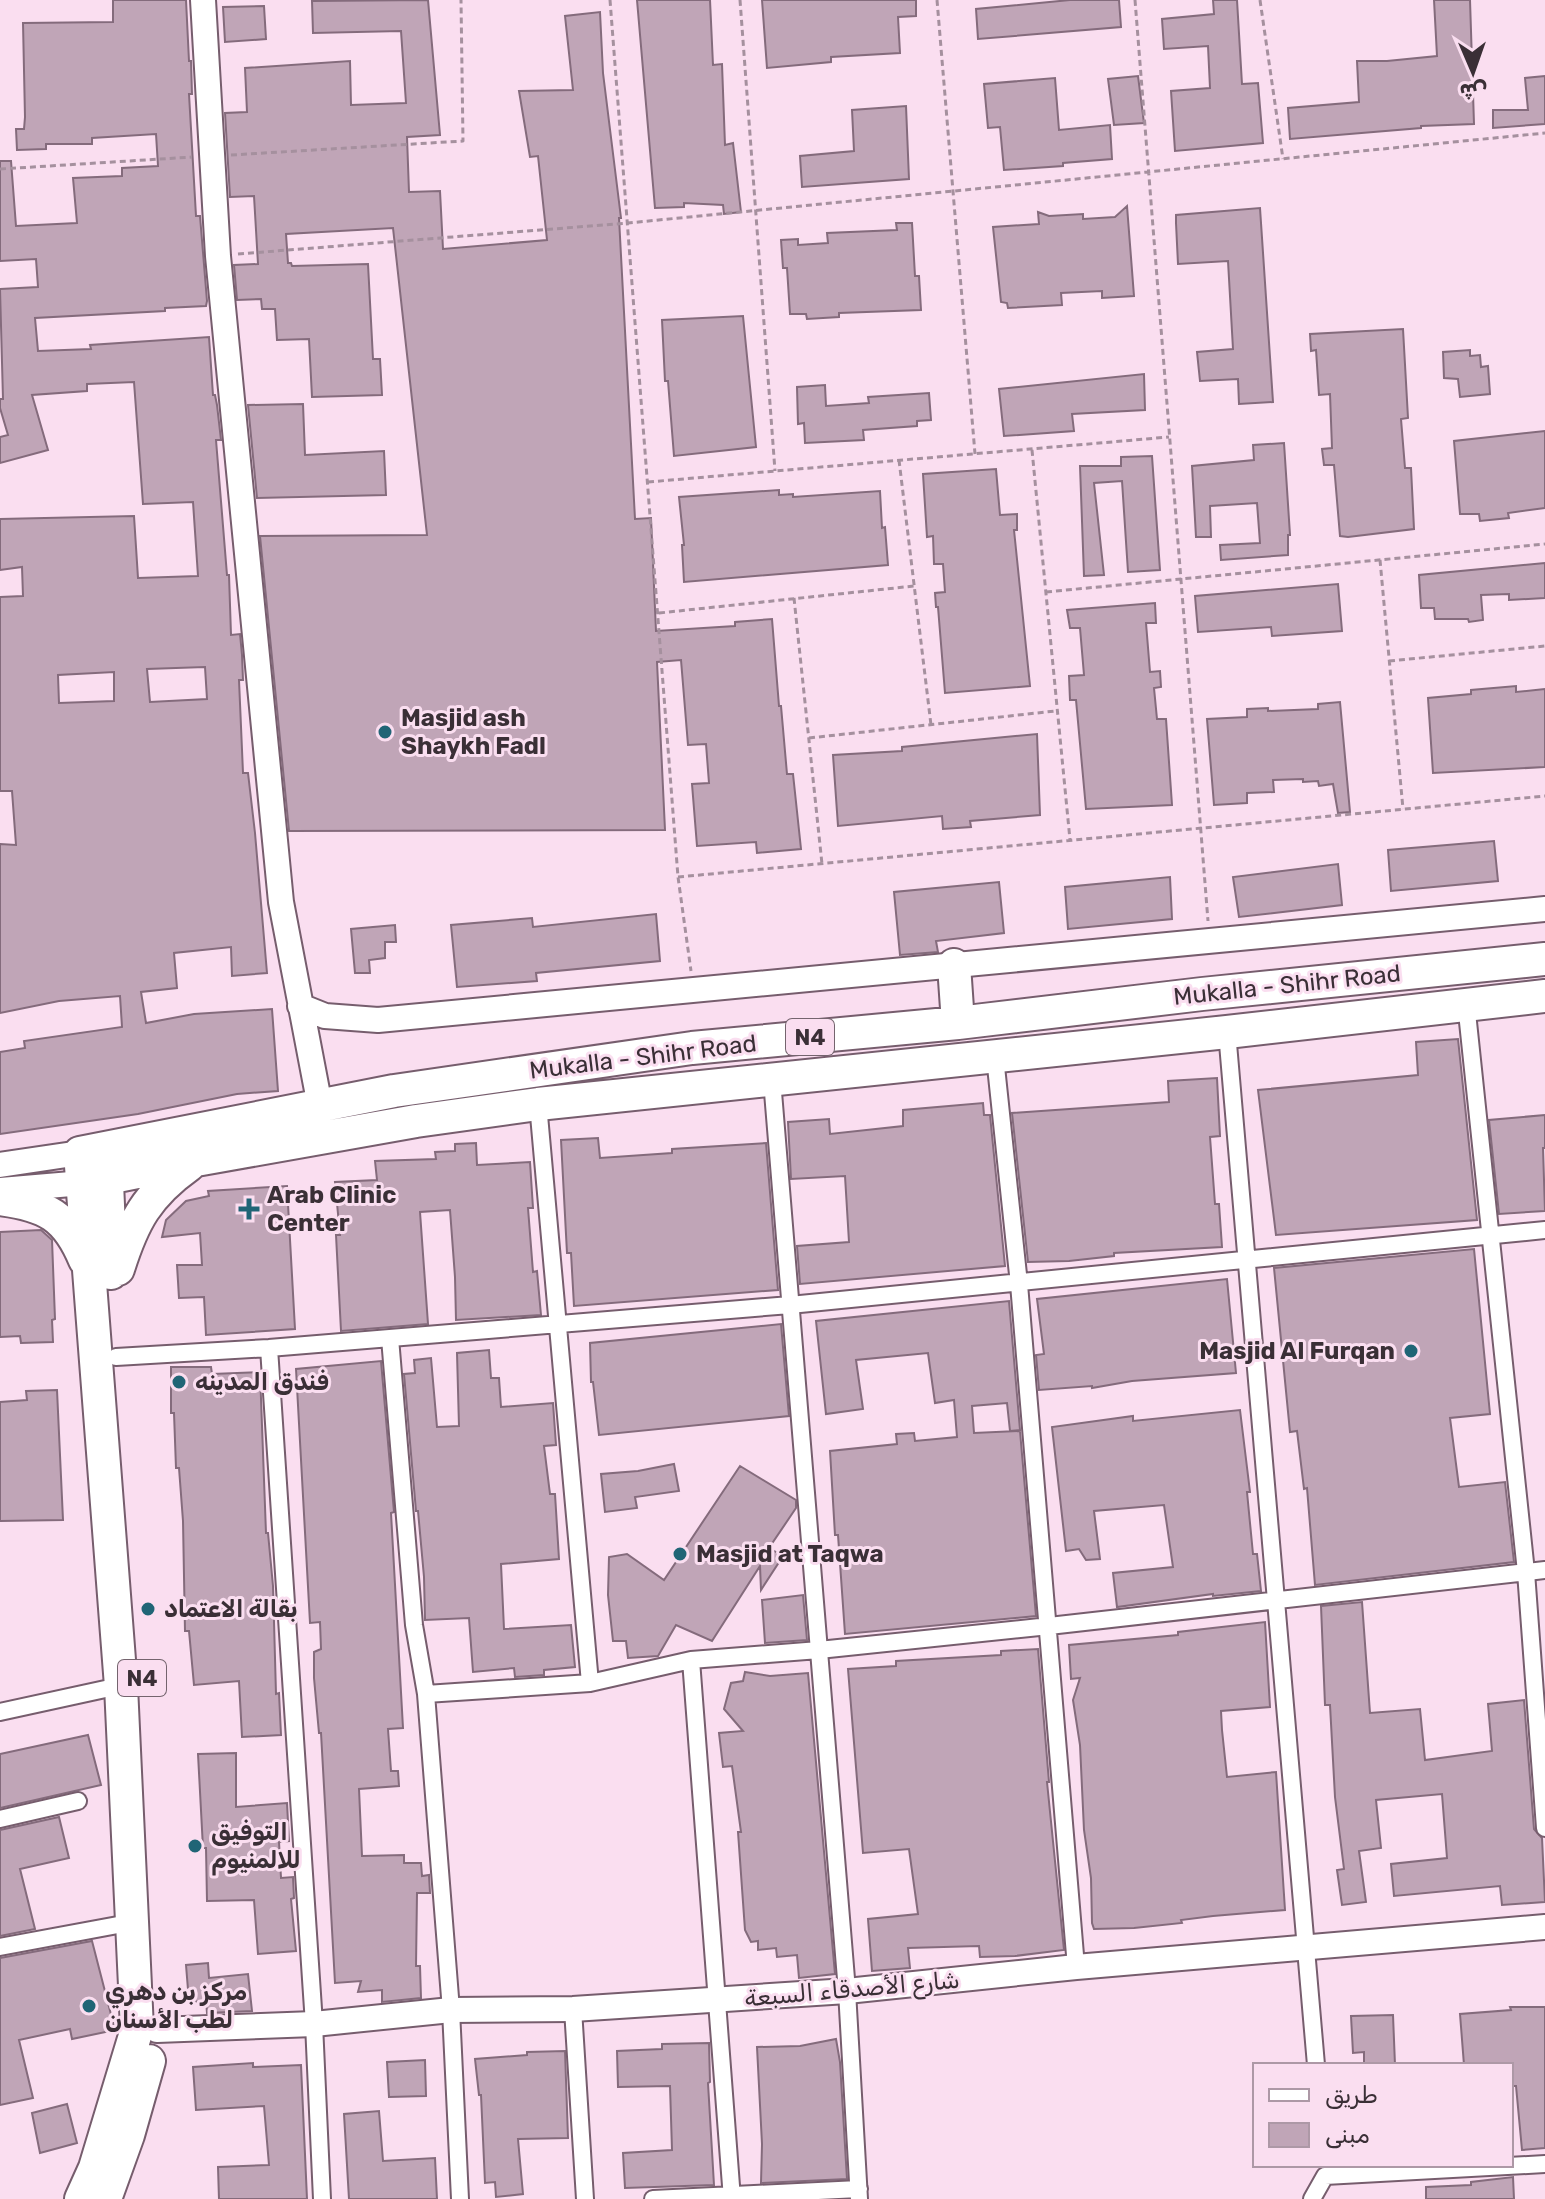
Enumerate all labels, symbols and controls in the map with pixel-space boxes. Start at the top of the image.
north arrow [1433,32,1513,112]
text: ش [1459,78,1488,105]
place label: Masjid ash Shaykh Fadl [401,704,546,760]
marker: Masjid ash Shaykh Fadl [376,723,394,741]
street label: Mukalla - Shihr Road [1172,959,1402,1011]
road number: N4 [786,1019,834,1055]
street label: Mukalla - Shihr Road [528,1029,758,1085]
place label: Arab Clinic Center [267,1181,396,1237]
marker: Arab Clinic Center [238,1198,260,1220]
place label: Masjid Al Furqan [1199,1337,1395,1365]
marker: Masjid Al Furqan [1402,1342,1420,1360]
place label: فندق المدينه [195,1368,329,1396]
marker: فندق المدينه [170,1373,188,1391]
place label: Masjid at Taqwa [696,1540,884,1568]
marker: Masjid at Taqwa [671,1545,689,1563]
place label: بقالة الاعتماد [164,1595,298,1623]
marker: بقالة الاعتماد [139,1600,157,1618]
road number: N4 [118,1660,166,1696]
place label: التوفيق للالمنيوم [211,1818,301,1876]
marker: التوفيق للالمنيوم [186,1837,204,1855]
street label: شارع الأصدقاء السبعة [743,1966,961,2014]
place label: مركز بن دهري لطب الأسنان [105,1978,247,2034]
marker: مركز بن دهري لطب الأسنان [80,1997,98,2015]
legend [1253,2063,1513,2167]
text: طريق [1325,2081,1378,2109]
text: مبنى [1325,2121,1370,2149]

